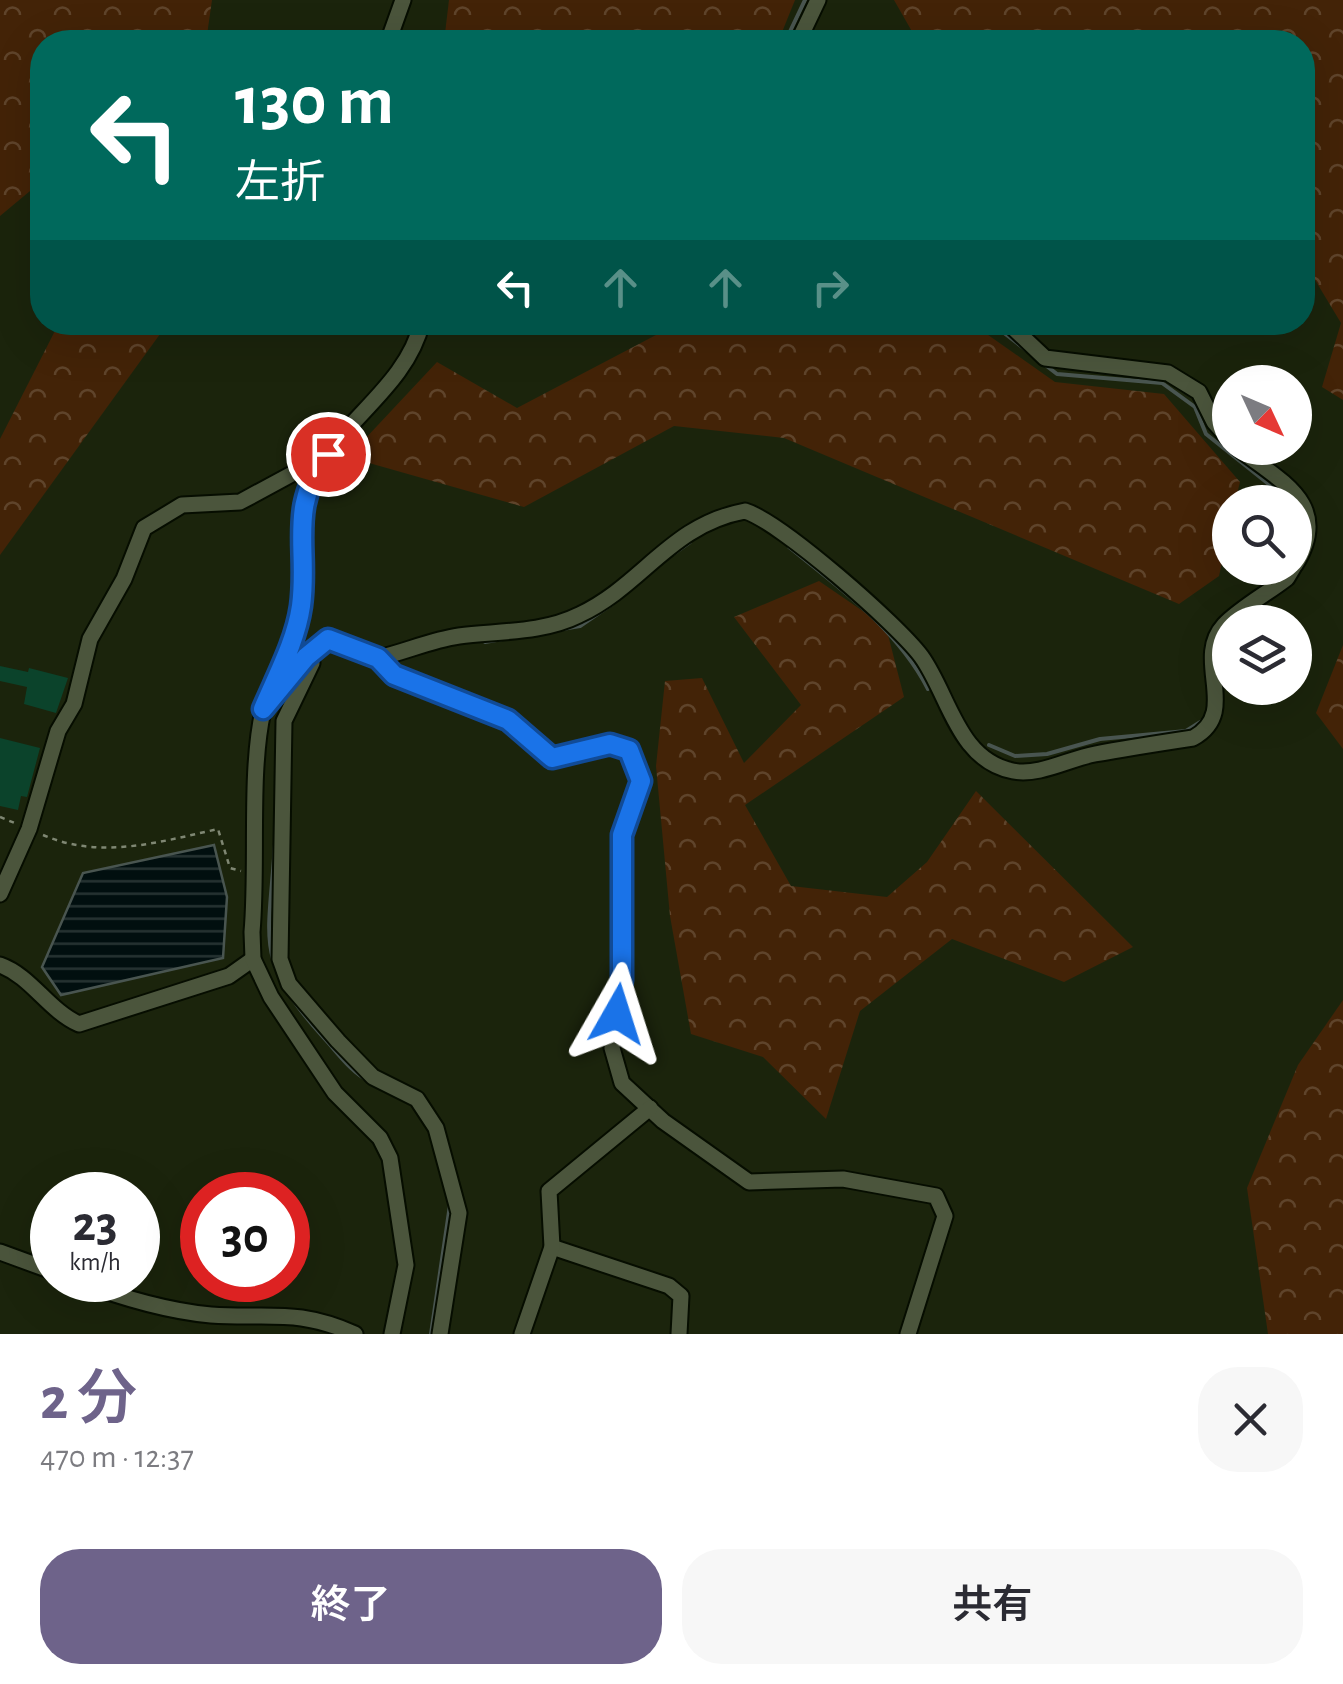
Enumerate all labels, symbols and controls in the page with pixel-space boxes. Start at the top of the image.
text: 130 m [235,67,394,137]
icon: left [70,70,200,200]
text: 左折 [235,161,325,206]
icon: left [488,260,543,315]
icon: ahead [593,260,648,315]
icon: ahead [698,260,753,315]
icon: right [803,260,858,315]
north arrow [1212,365,1312,465]
map controls [1212,365,1312,705]
pin [286,412,371,497]
icon: arrive [301,427,356,482]
button: search [1212,485,1312,585]
button: layers [1212,605,1312,705]
position arrow [565,962,669,1066]
speed limit sign: 30 [180,1172,310,1302]
text: 23 [72,1200,118,1250]
text: km/h [69,1250,121,1275]
button: close [1198,1367,1303,1472]
text: 2 分 [40,1370,137,1430]
text: 470 m · 12:37 [40,1441,194,1473]
button: 終了 [40,1549,662,1664]
button: 共有 [682,1549,1303,1664]

